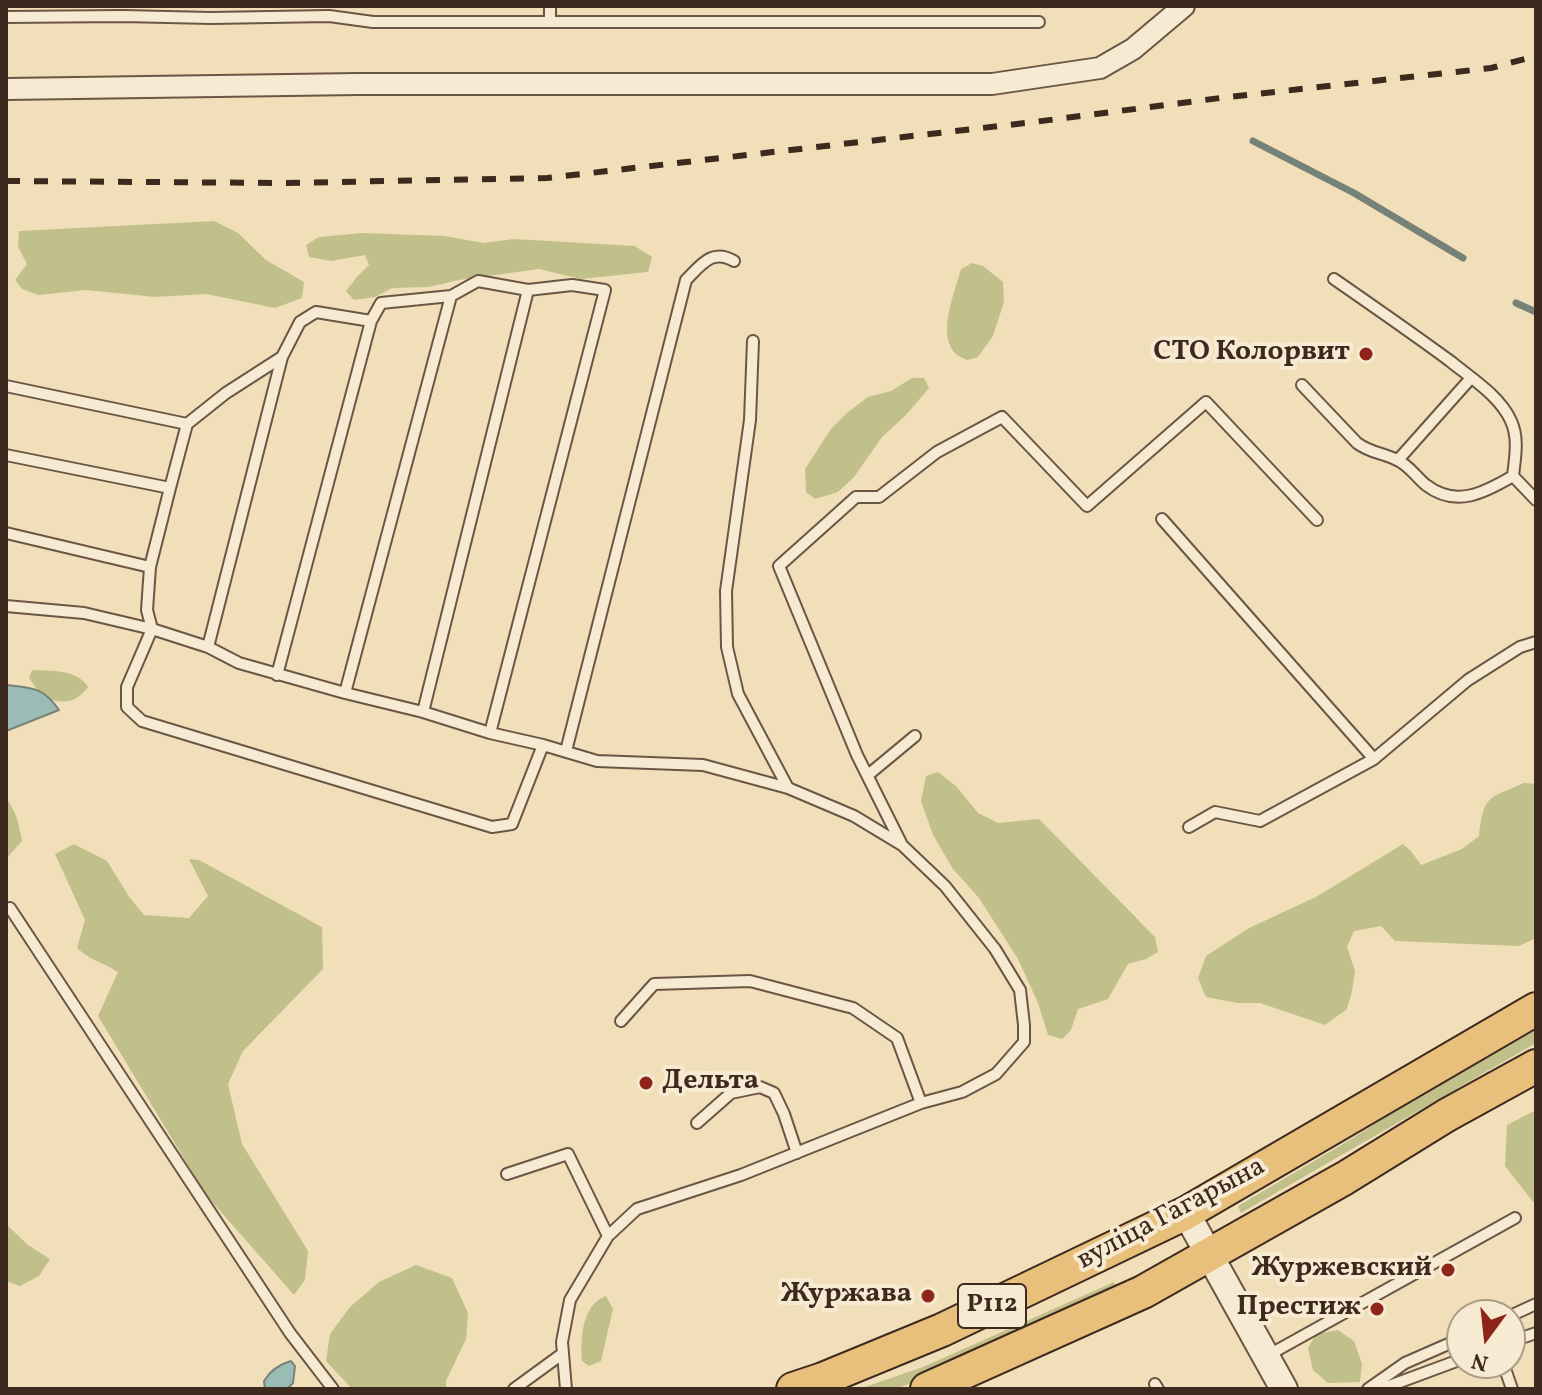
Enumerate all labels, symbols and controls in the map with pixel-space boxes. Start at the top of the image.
place label: СТО Колорвит [1153,337,1350,371]
marker: СТО Колорвит [1357,345,1375,363]
place label: Дельта [662,1066,759,1100]
marker: Дельта [637,1074,655,1092]
street label: вуліца Гагарына [1072,1151,1272,1279]
place label: Журжевский [1252,1253,1432,1287]
marker: Журжевский [1439,1261,1457,1279]
place label: Журжава [781,1279,912,1313]
road number: Р112 [958,1284,1026,1328]
marker: Журжава [919,1287,937,1305]
place label: Престиж [1236,1292,1361,1326]
north arrow [1446,1299,1526,1379]
marker: Престиж [1368,1300,1386,1318]
text: N [1468,1344,1492,1378]

